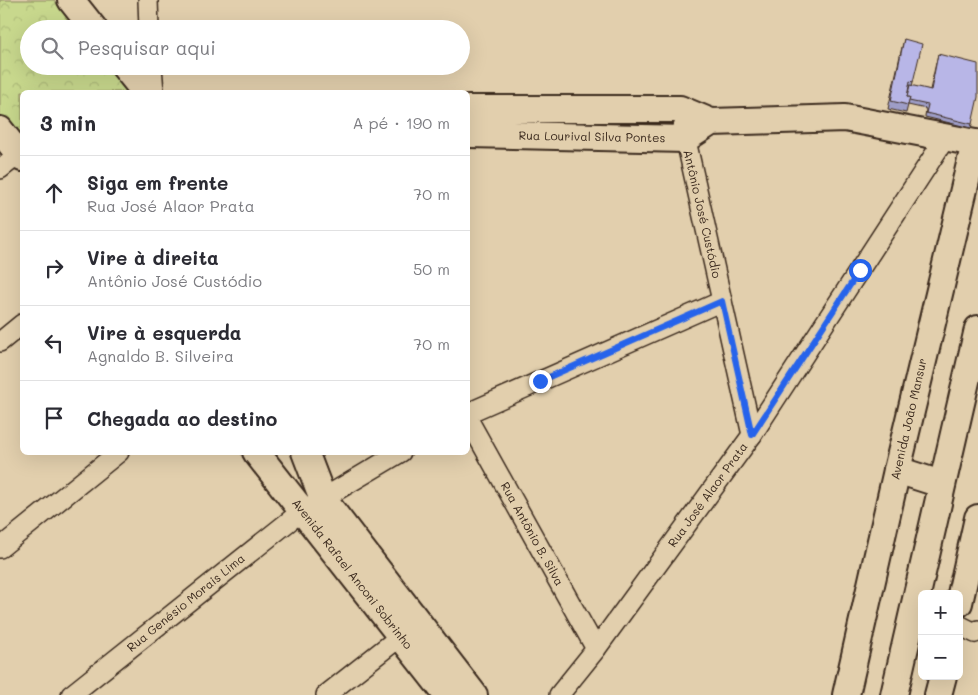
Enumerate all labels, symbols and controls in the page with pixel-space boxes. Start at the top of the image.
search box [20,20,470,75]
icon: search [38,34,66,62]
text: Pesquisar aqui [78,35,216,60]
text: 3 min [40,109,96,136]
text: A pé · 190 m [352,112,450,133]
street label: Rua Lourival Silva Pontes [519,127,666,145]
street label: Antônio José Custódio [680,148,726,279]
text: Siga em frente [87,170,228,195]
icon: ahead [40,179,68,207]
text: 70 m [413,183,450,204]
text: Rua José Alaor Prata [87,195,255,216]
text: Vire à direita [87,245,219,270]
icon: right [40,254,68,282]
text: 50 m [413,258,450,279]
route start [849,259,872,282]
text: Antônio José Custódio [87,270,262,291]
text: Vire à esquerda [87,320,242,345]
icon: left [40,329,68,357]
text: 70 m [413,333,450,354]
text: Agnaldo B. Silveira [87,345,234,366]
street label: Avenida João Mansur [886,356,930,481]
route end [529,370,552,393]
icon: arrive [40,404,68,432]
text: Chegada ao destino [87,406,277,431]
street label: Rua José Alaor Prata [664,439,751,550]
street label: Rua Antônio B. Silva [498,479,568,588]
street label: Avenida Rafael Anconi Sobrinho [289,495,417,652]
street label: Rua Genésio Morais Lima [123,550,248,655]
map controls [918,590,963,680]
button: + [918,590,963,635]
button: − [918,635,963,680]

